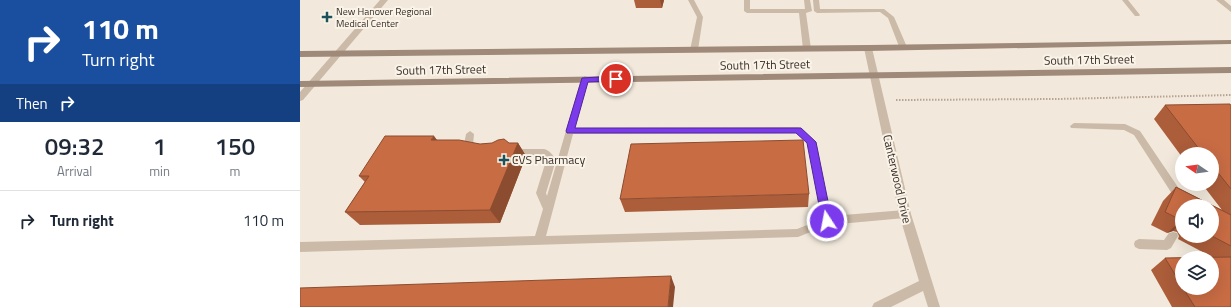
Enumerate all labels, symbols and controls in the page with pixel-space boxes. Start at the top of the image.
place label: New Hanover Regional Medical Center [336,4,432,31]
text: 110 m [82,7,159,50]
marker: New Hanover Regional Medical Center [321,11,333,23]
icon: right [16,16,68,68]
text: Turn right [82,46,155,73]
street label: South 17th Street [1044,49,1135,70]
street label: South 17th Street [720,54,811,75]
street label: South 17th Street [396,59,487,80]
pin [599,62,633,96]
icon: arrive [605,68,627,90]
text: Then [16,92,48,115]
icon: right [56,92,78,114]
text: 09:32 [45,128,104,164]
text: 1 [153,128,166,164]
text: 150 [215,128,255,164]
street label: Canterwood Drive [878,133,917,225]
north arrow [1175,147,1219,191]
map controls [1175,147,1219,295]
place label: CVS Pharmacy [512,150,586,169]
marker: CVS Pharmacy [499,155,509,165]
text: Arrival [57,161,92,181]
text: min [149,161,170,181]
text: m [230,161,240,181]
button: sound [1175,199,1219,243]
position arrow [806,200,848,242]
text: Turn right [50,209,114,232]
text: 110 m [243,209,284,232]
icon: right [16,210,38,232]
button: layers [1175,251,1219,295]

